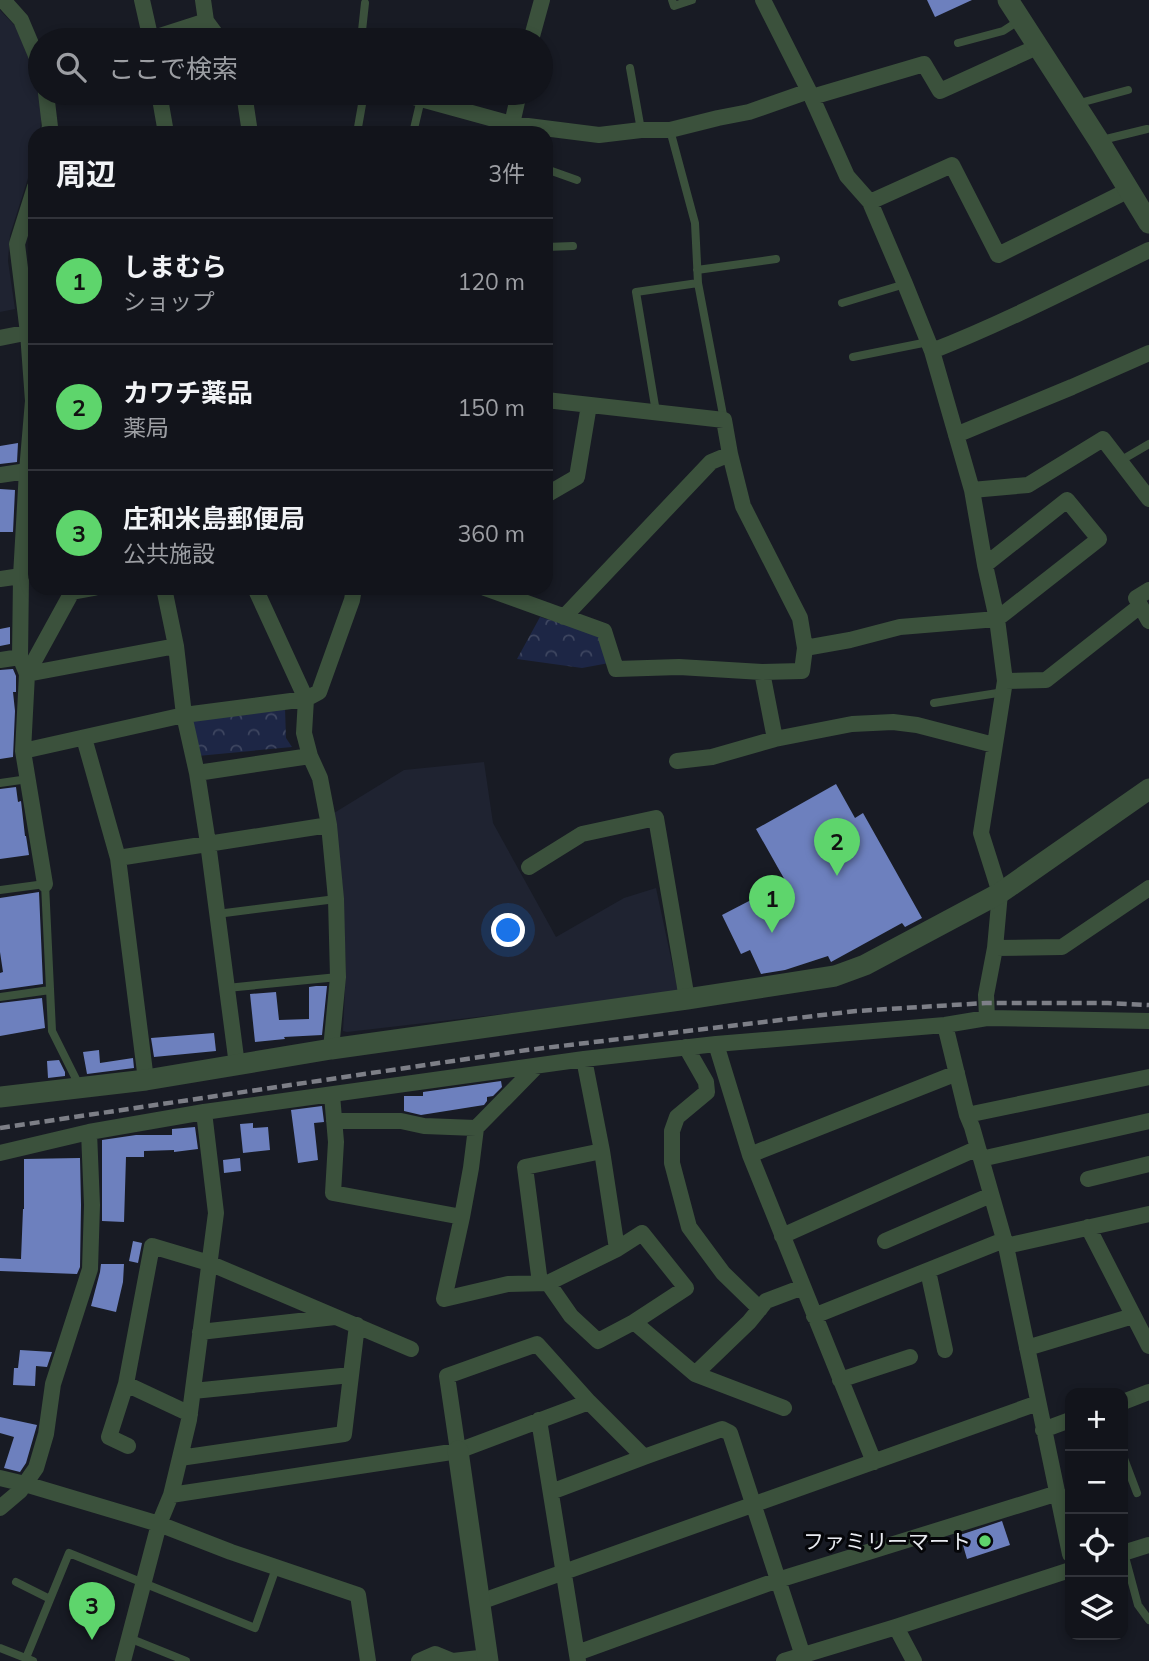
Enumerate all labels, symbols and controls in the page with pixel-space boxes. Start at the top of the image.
search box [28,28,553,105]
icon: search [52,48,90,86]
text: ここで検索 [108,52,238,85]
text: 周辺 [56,155,116,193]
text: 3件 [488,159,525,188]
text: しまむら [123,250,227,283]
text: 1 [72,267,86,296]
text: 120 m [457,267,525,296]
text: ショップ [123,287,215,316]
text: カワチ薬品 [123,376,253,409]
text: 2 [72,393,86,422]
text: 150 m [457,393,525,422]
text: 薬局 [123,413,169,442]
text: 庄和米島郵便局 [123,502,305,535]
text: 3 [72,519,86,548]
text: 360 m [457,519,525,548]
text: 公共施設 [123,539,215,568]
pin: 2 [814,818,860,876]
pin: 1 [749,875,795,933]
your location [491,913,525,947]
map controls [1065,1388,1128,1640]
button: + [1065,1388,1128,1451]
button: − [1065,1451,1128,1514]
button: locate [1065,1514,1128,1577]
place label: ファミリーマート [803,1528,971,1554]
marker: ファミリーマート [977,1533,993,1549]
button: layers [1065,1577,1128,1640]
pin: 3 [69,1582,115,1640]

